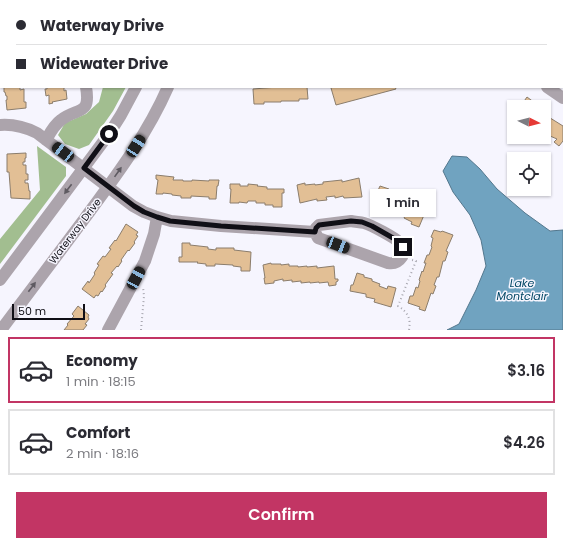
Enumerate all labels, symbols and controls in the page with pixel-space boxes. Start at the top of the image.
text: Waterway Drive [40,15,164,36]
text: Widewater Drive [40,53,168,74]
north arrow [507,100,551,144]
map controls [507,100,551,196]
route start [100,125,118,143]
car [124,133,148,159]
car [50,140,76,164]
button: locate [507,152,551,196]
one-way arrow [114,166,122,177]
one-way arrow [64,184,72,194]
callout: 1 min [370,189,436,217]
text: 1 min [386,193,420,212]
street label: Waterway Drive [45,195,105,267]
car [325,235,351,255]
route end [394,238,412,256]
car [125,265,147,291]
water label: Lake Montclair [496,275,548,304]
one-way arrow [28,282,37,293]
scale bar [12,302,85,321]
text: 50 m [18,303,46,319]
text: Economy [66,350,138,371]
icon: car [18,352,54,388]
text: $3.16 [507,360,545,381]
text: 1 min · 18:15 [66,372,136,391]
text: Comfort [66,422,130,443]
icon: car [18,424,54,460]
text: $4.26 [503,432,545,453]
text: 2 min · 18:16 [66,444,139,463]
button: Confirm [16,492,547,538]

